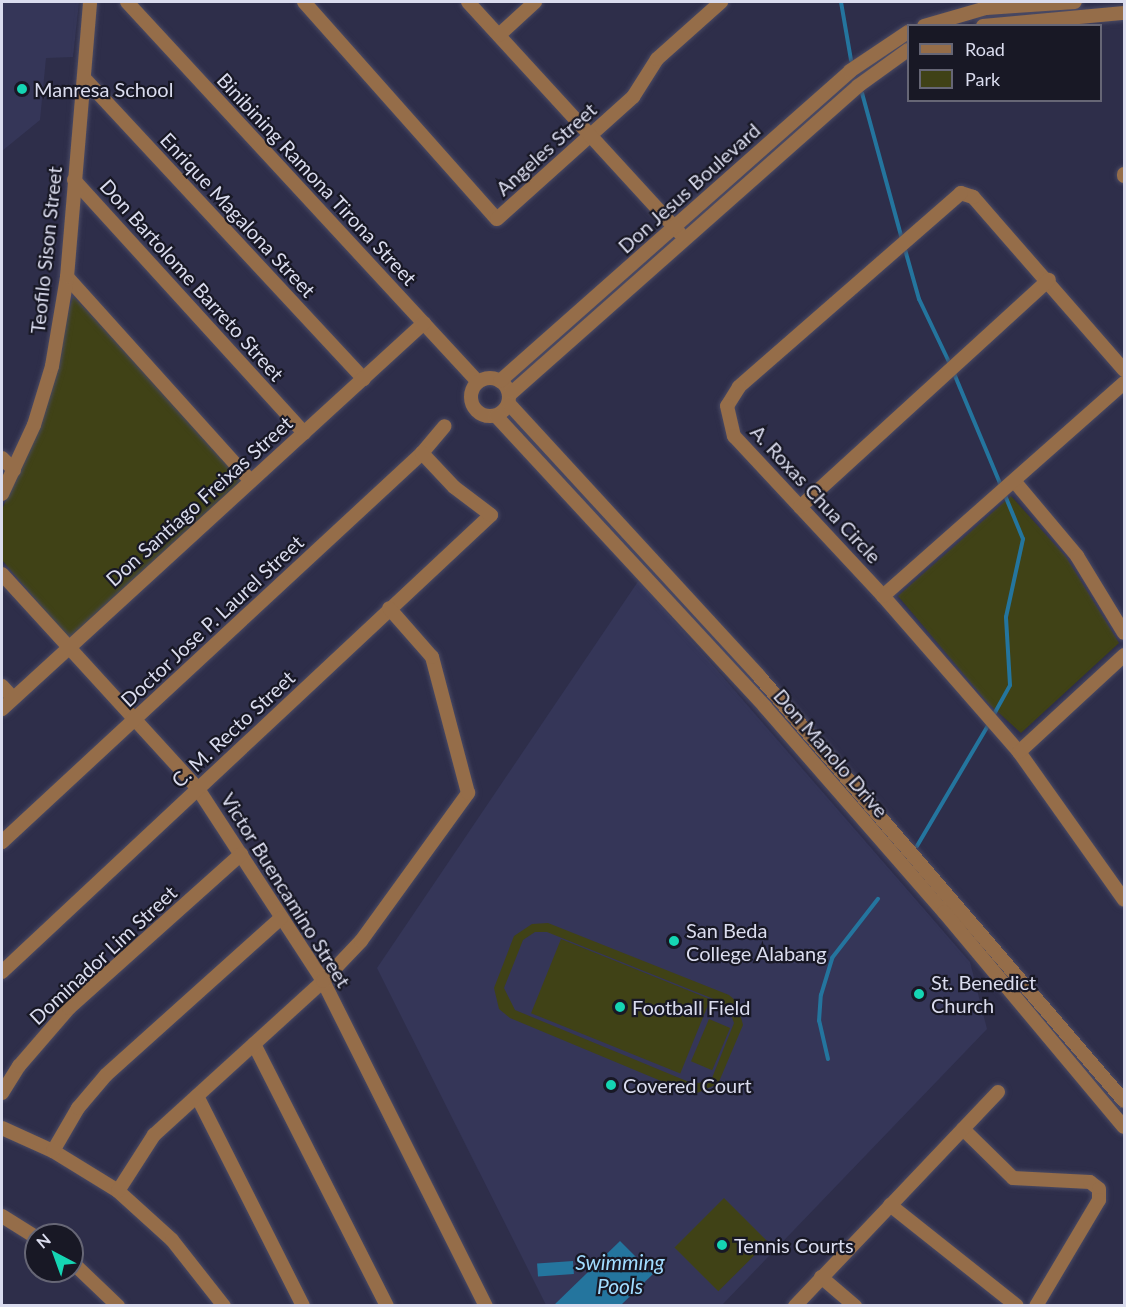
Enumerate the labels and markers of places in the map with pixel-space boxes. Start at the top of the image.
place label: Manresa School [34,77,173,101]
marker: Manresa School [15,82,29,96]
place label: San Beda College Alabang [686,918,827,965]
marker: San Beda College Alabang [667,934,681,948]
place label: St. Benedict Church [931,970,1036,1017]
marker: St. Benedict Church [912,987,926,1001]
place label: Football Field [632,995,750,1019]
marker: Football Field [613,1000,627,1014]
place label: Covered Court [623,1073,752,1097]
marker: Covered Court [604,1078,618,1092]
place label: Tennis Courts [734,1233,854,1257]
marker: Tennis Courts [715,1238,729,1252]

